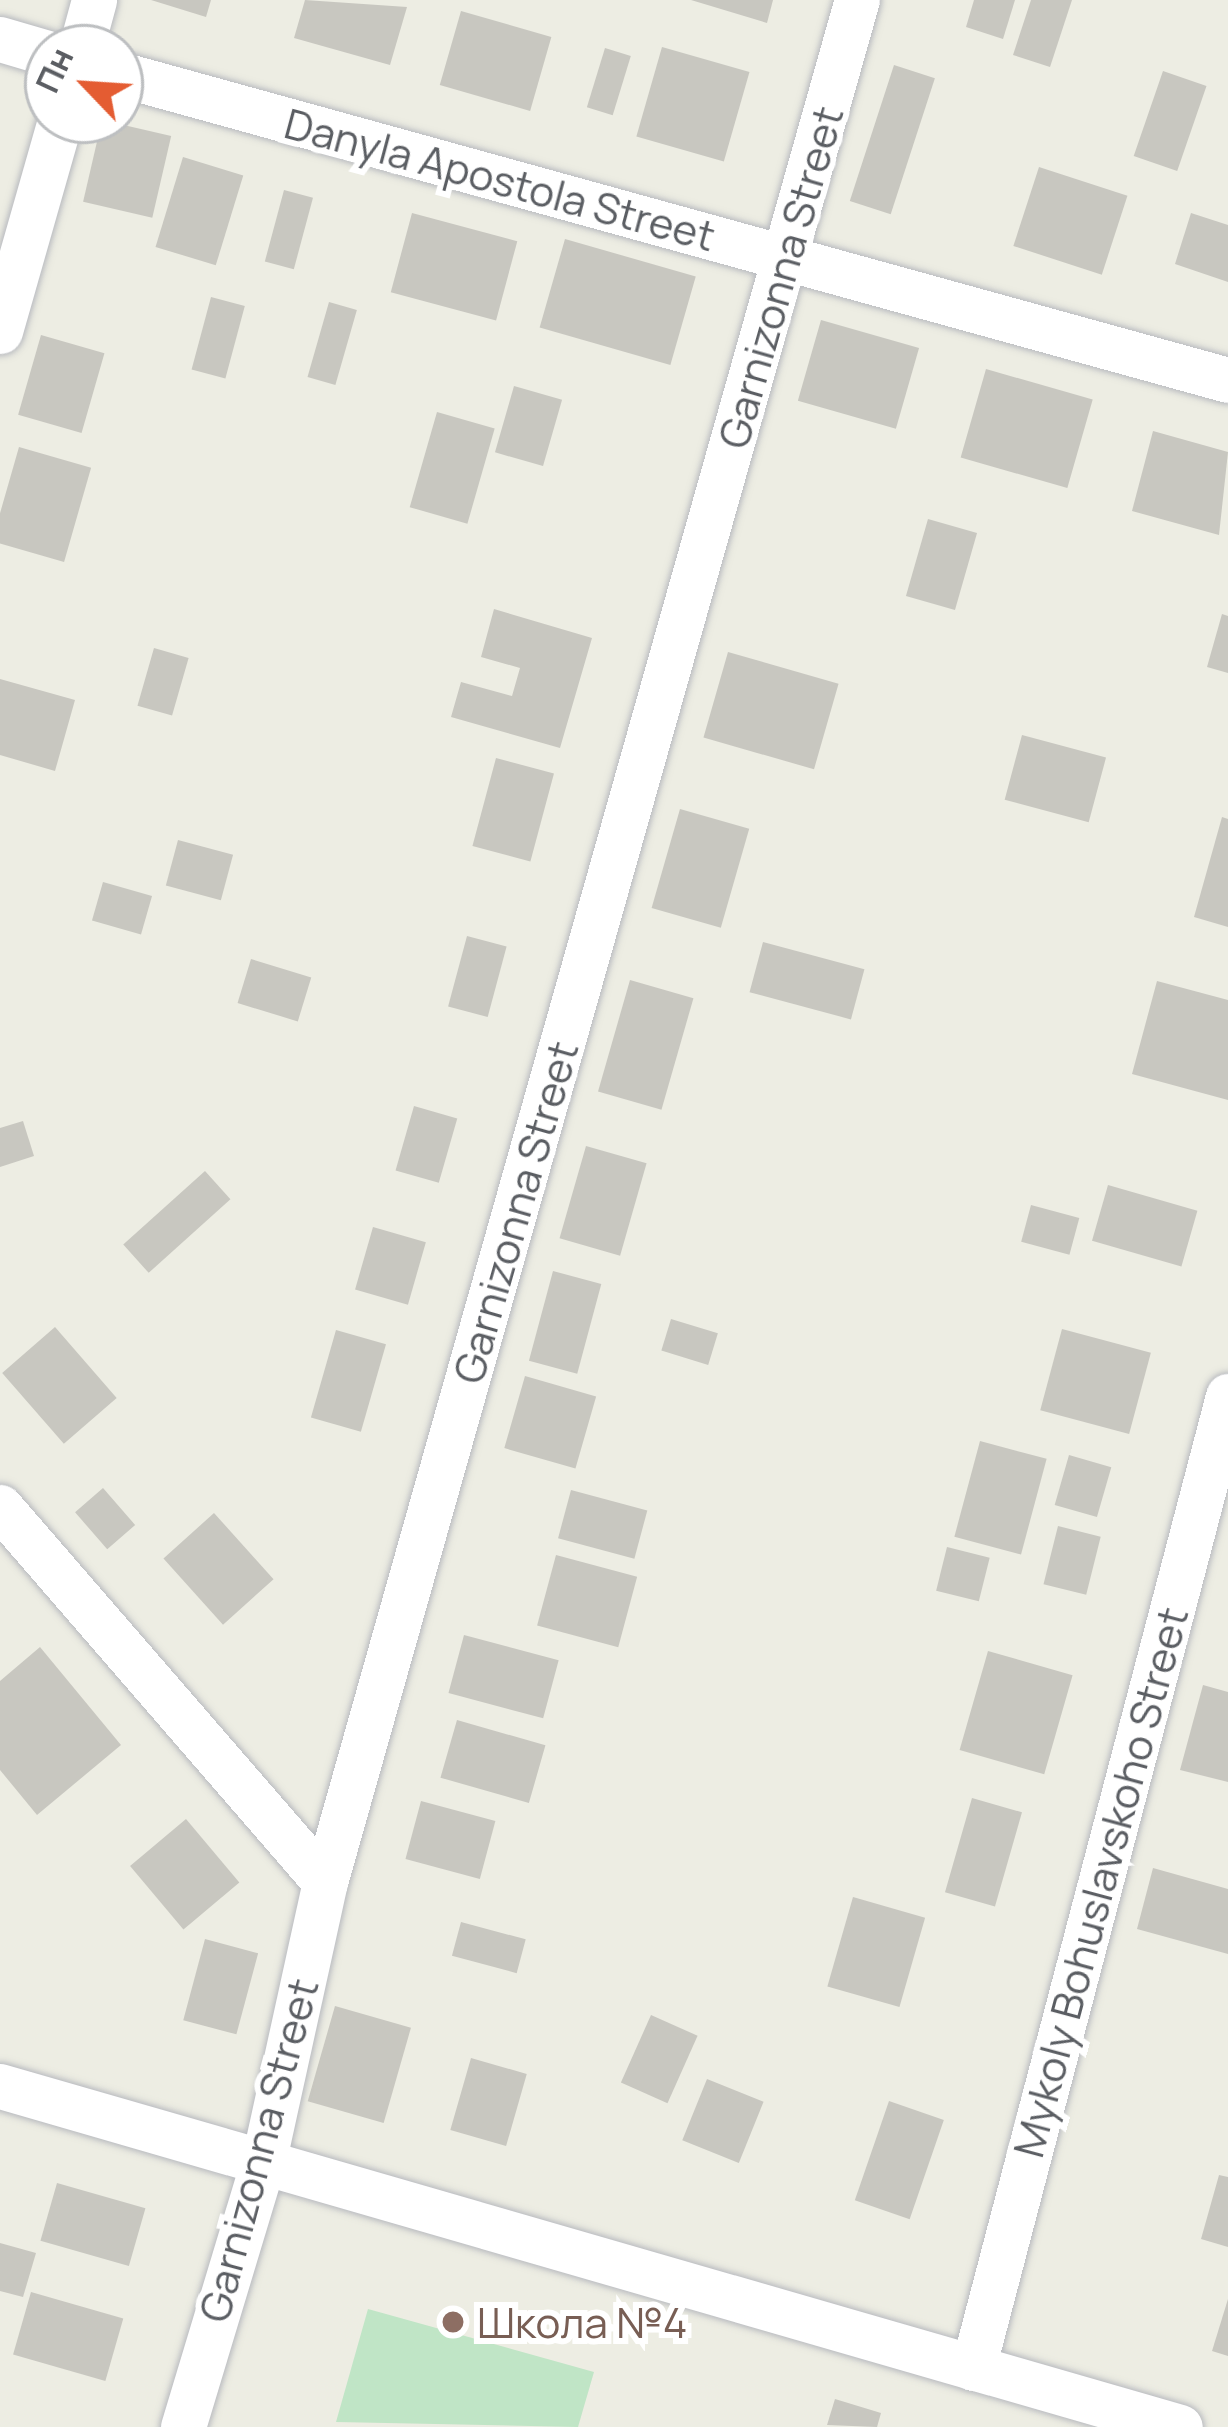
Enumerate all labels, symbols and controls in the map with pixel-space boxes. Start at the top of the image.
north arrow [24,24,144,144]
text: Пн [24,40,83,99]
street label: Danyla Apostola Street [279,97,721,261]
street label: Garnizonna Street [707,100,853,454]
street label: Garnizonna Street [442,1035,588,1389]
street label: Mykoly Bohuslavskoho Street [1002,1602,1198,2162]
street label: Garnizonna Street [188,1973,328,2327]
place label: Школа №4 [477,2297,687,2347]
marker: Школа №4 [440,2309,466,2335]

